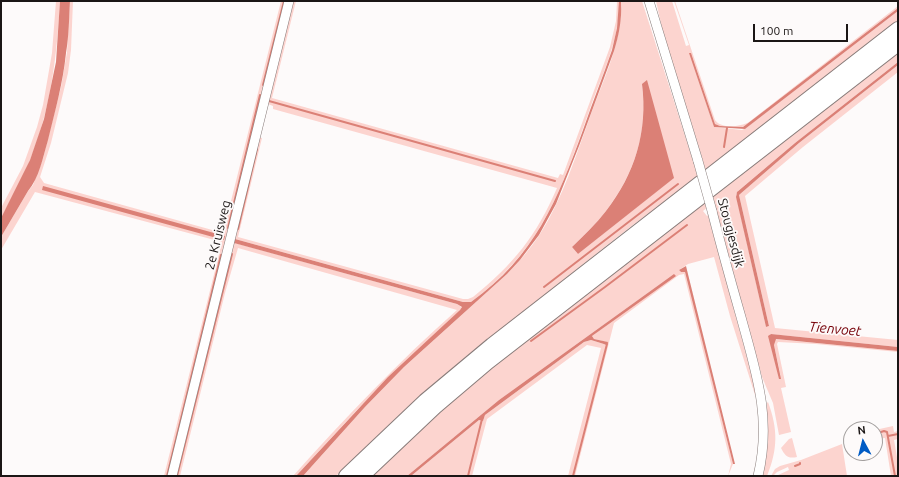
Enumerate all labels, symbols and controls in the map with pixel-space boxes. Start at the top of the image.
scale bar [755,16,850,42]
text: 100 m [760,24,793,37]
street label: Stougjesdijk [714,197,748,269]
street label: 2e Kruisweg [202,199,234,271]
water label: Tienvoet [808,318,862,340]
north arrow [843,421,883,461]
text: N [857,424,866,437]

